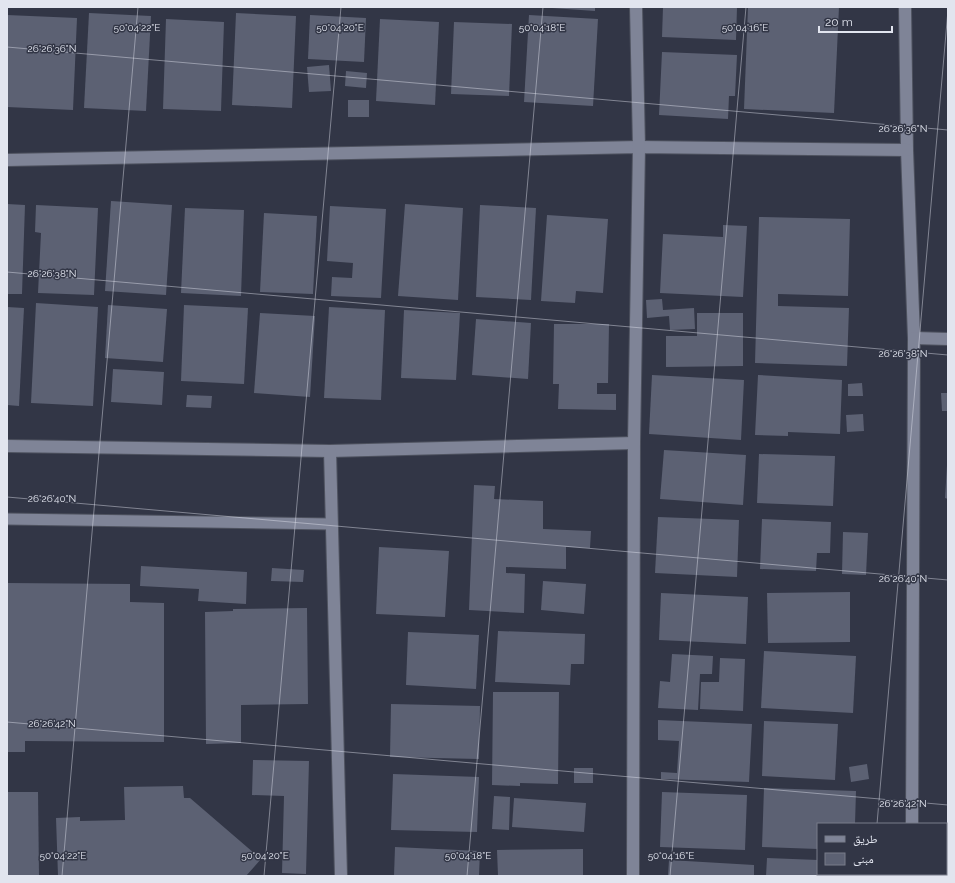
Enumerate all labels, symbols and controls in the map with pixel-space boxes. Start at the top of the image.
scale bar [819,8,892,34]
text: 20 m [825,15,853,29]
text: 50°04'22"E [114,22,160,33]
text: 50°04'20"E [316,22,364,33]
text: 50°04'18"E [519,22,565,33]
text: 50°04'16"E [722,22,768,33]
text: 26°26'36"N [27,43,77,54]
text: 26°26'36"N [878,123,928,134]
text: 26°26'38"N [28,268,76,279]
text: 26°26'38"N [879,348,927,359]
text: 26°26'40"N [28,493,76,504]
text: 26°26'40"N [879,573,927,584]
text: 26°26'42"N [28,718,76,729]
text: 26°26'42"N [879,798,927,809]
legend [817,823,947,875]
text: طريق [853,832,878,846]
text: 50°04'22"E [40,850,86,861]
text: 50°04'20"E [241,850,289,861]
text: 50°04'18"E [445,850,491,861]
text: 50°04'16"E [648,850,694,861]
text: مبنى [853,852,874,866]

